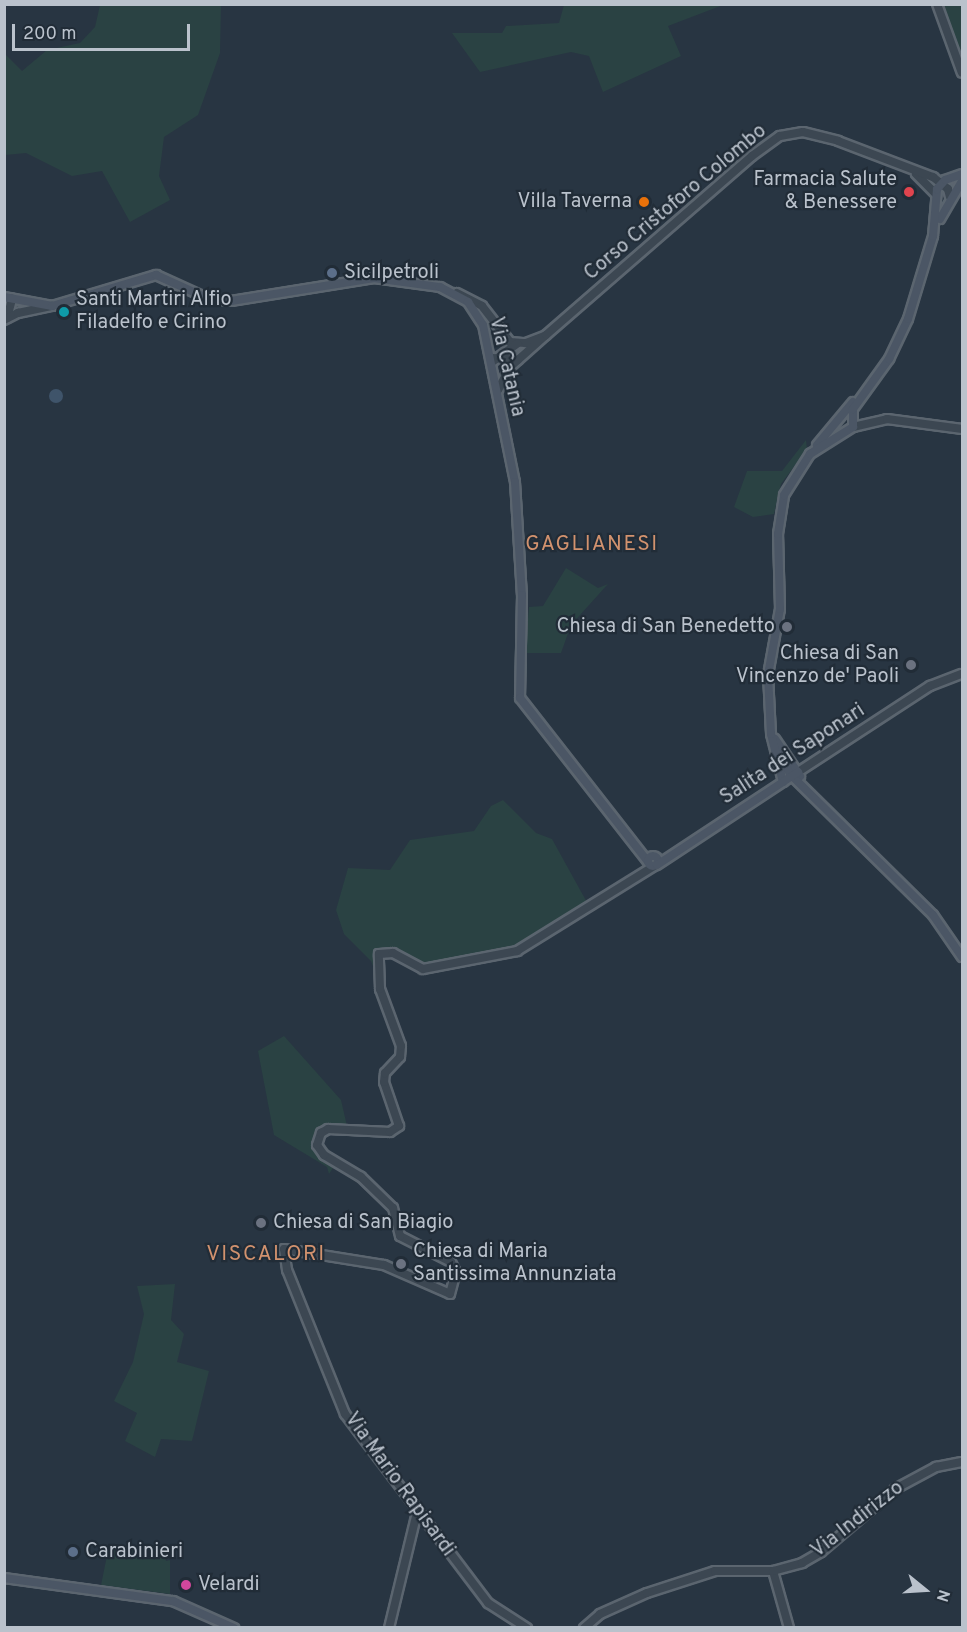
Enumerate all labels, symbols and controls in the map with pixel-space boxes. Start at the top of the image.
scale bar [15,12,194,50]
text: 200 m [23,23,76,46]
street label: Corso Cristoforo Colombo [580,120,772,286]
place label: Farmacia Salute & Benessere [754,168,897,215]
marker: Farmacia Salute & Benessere [902,185,916,199]
place label: Villa Taverna [517,190,632,214]
marker: Villa Taverna [637,195,651,209]
place label: Sicilpetroli [344,261,439,285]
marker: Sicilpetroli [325,266,339,280]
place label: Santi Martiri Alfio Filadelfo e Cirino [76,288,232,335]
marker: Santi Martiri Alfio Filadelfo e Cirino [57,305,71,319]
street label: Via Catania [483,315,529,419]
district label: GAGLIANESI [525,532,659,558]
place label: Chiesa di San Benedetto [557,615,775,639]
marker: Chiesa di San Benedetto [780,620,794,634]
place label: Chiesa di San Vincenzo de' Paoli [736,642,899,689]
marker: Chiesa di San Vincenzo de' Paoli [904,658,918,672]
street label: Salita dei Saponari [716,699,870,811]
place label: Chiesa di San Biagio [273,1211,453,1235]
marker: Chiesa di San Biagio [254,1216,268,1230]
place label: Chiesa di Maria Santissima Annunziata [413,1240,617,1287]
district label: VISCALORI [206,1242,326,1268]
marker: Chiesa di Maria Santissima Annunziata [394,1257,408,1271]
street label: Via Mario Rapisardi [339,1408,459,1562]
street label: Via Indirizzo [807,1476,909,1564]
place label: Carabinieri [85,1540,183,1564]
marker: Carabinieri [66,1545,80,1559]
north arrow [895,1560,955,1620]
place label: Velardi [198,1573,260,1597]
marker: Velardi [179,1578,193,1592]
text: N [931,1587,953,1604]

